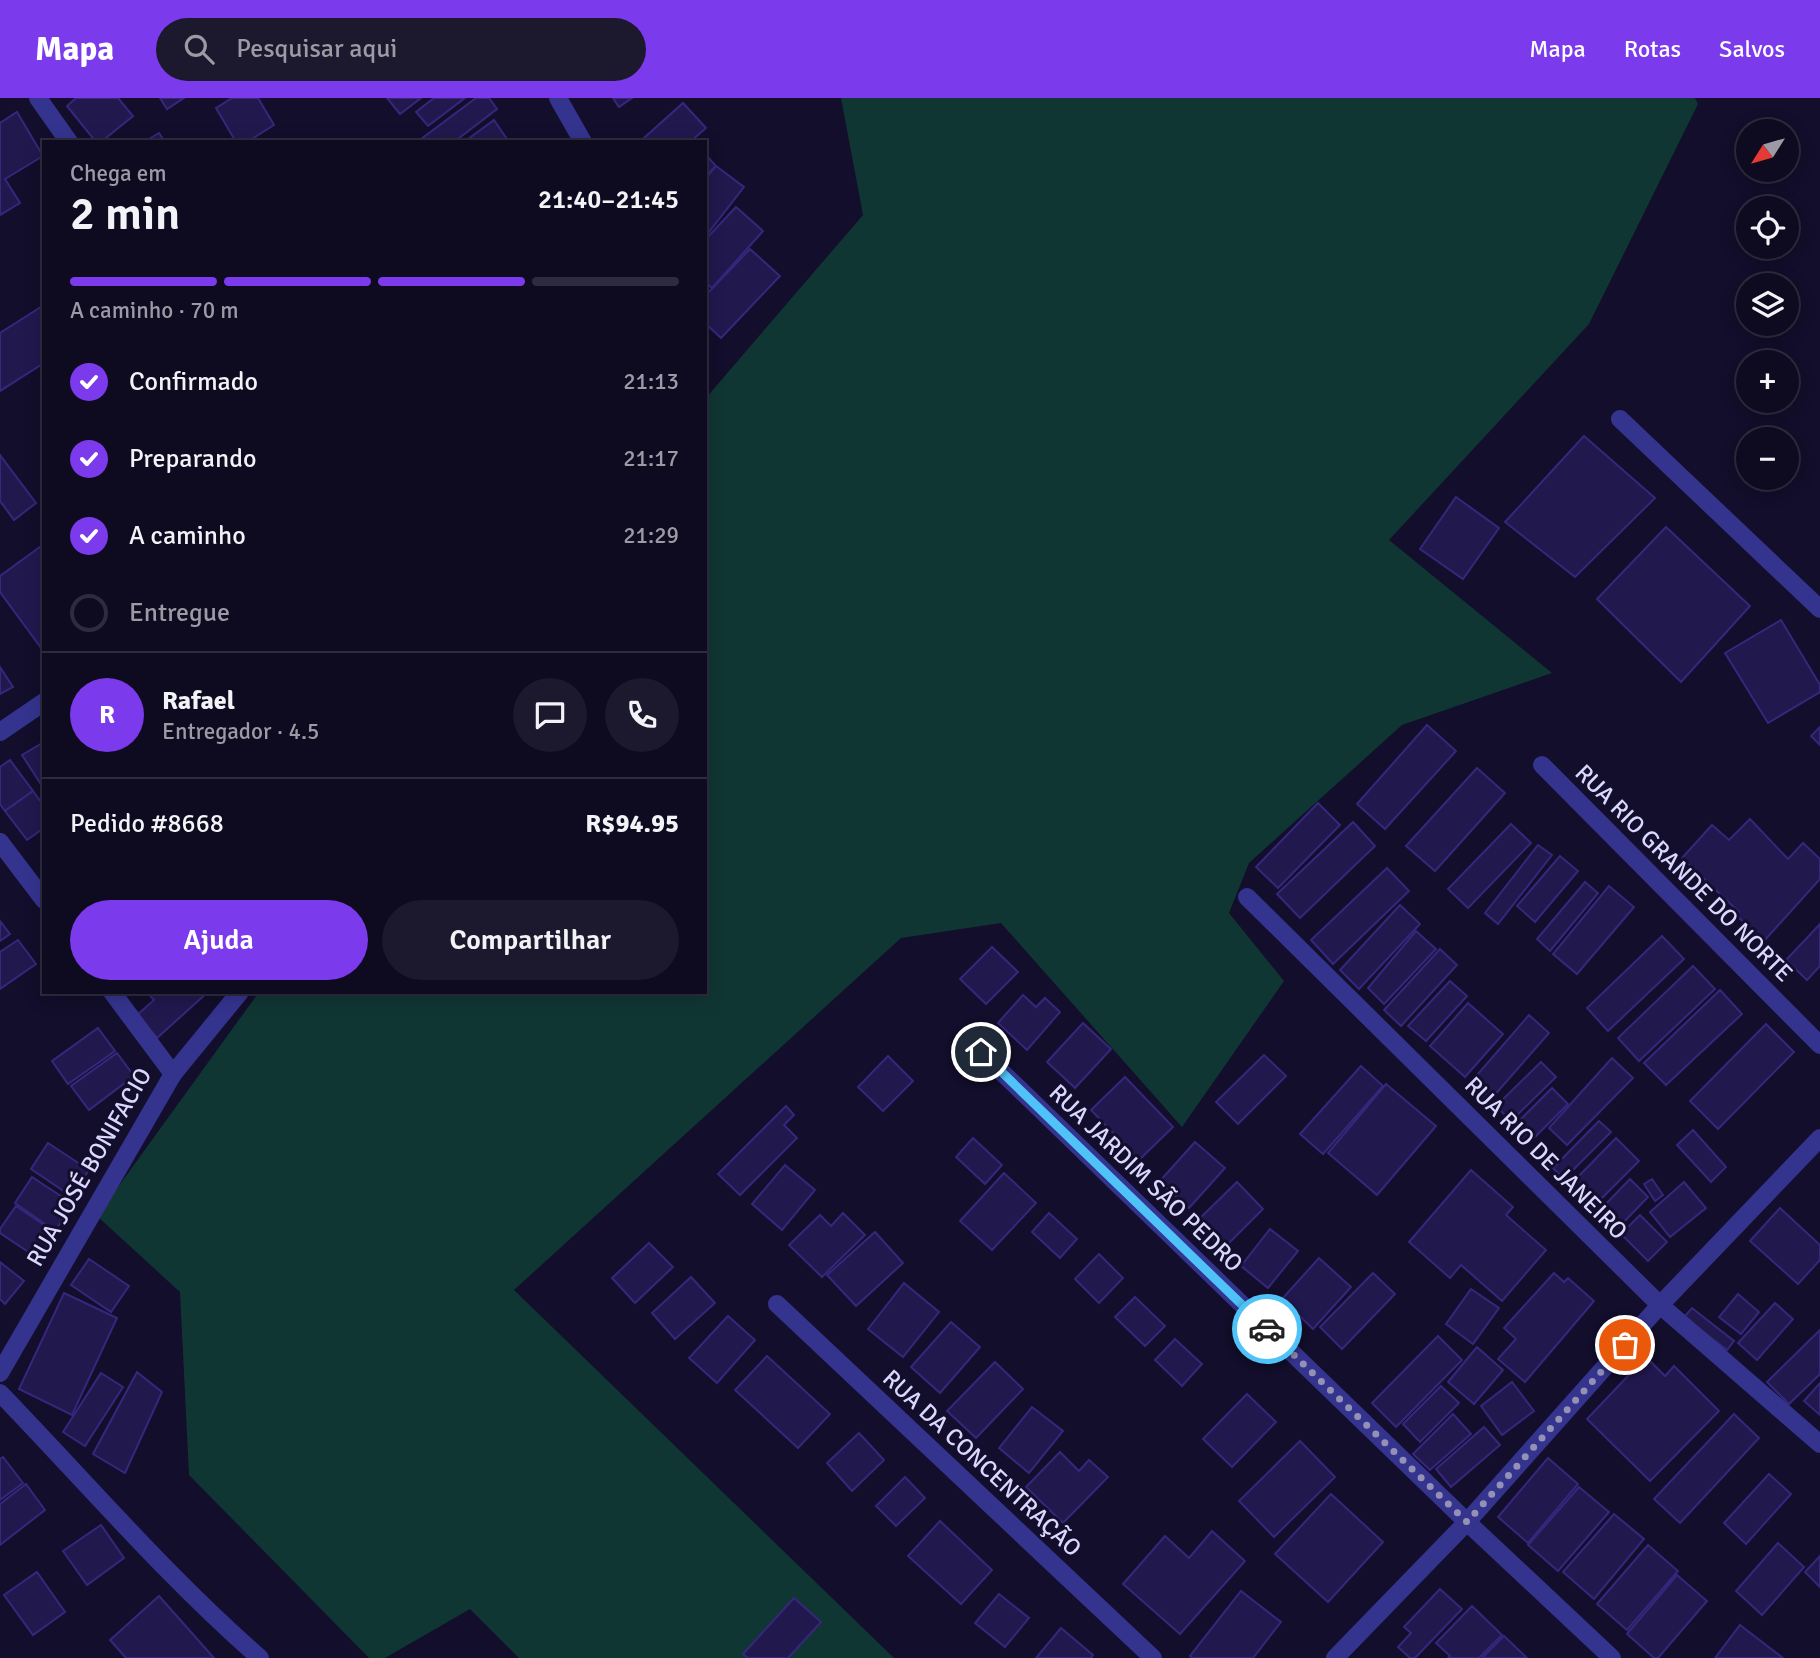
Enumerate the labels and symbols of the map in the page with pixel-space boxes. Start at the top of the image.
north arrow [1736,119,1799,182]
street label: RUA RIO GRANDE DO NORTE [1569,758,1799,988]
pin [951,1022,1011,1082]
street label: RUA JOSÉ BONIFACIO [20,1062,158,1272]
street label: RUA RIO DE JANEIRO [1458,1070,1634,1246]
street label: RUA JARDIM SÃO PEDRO [1043,1078,1249,1278]
courier [1232,1294,1302,1364]
pin [1595,1315,1655,1375]
street label: RUA DA CONCENTRAÇÃO [876,1363,1088,1563]

